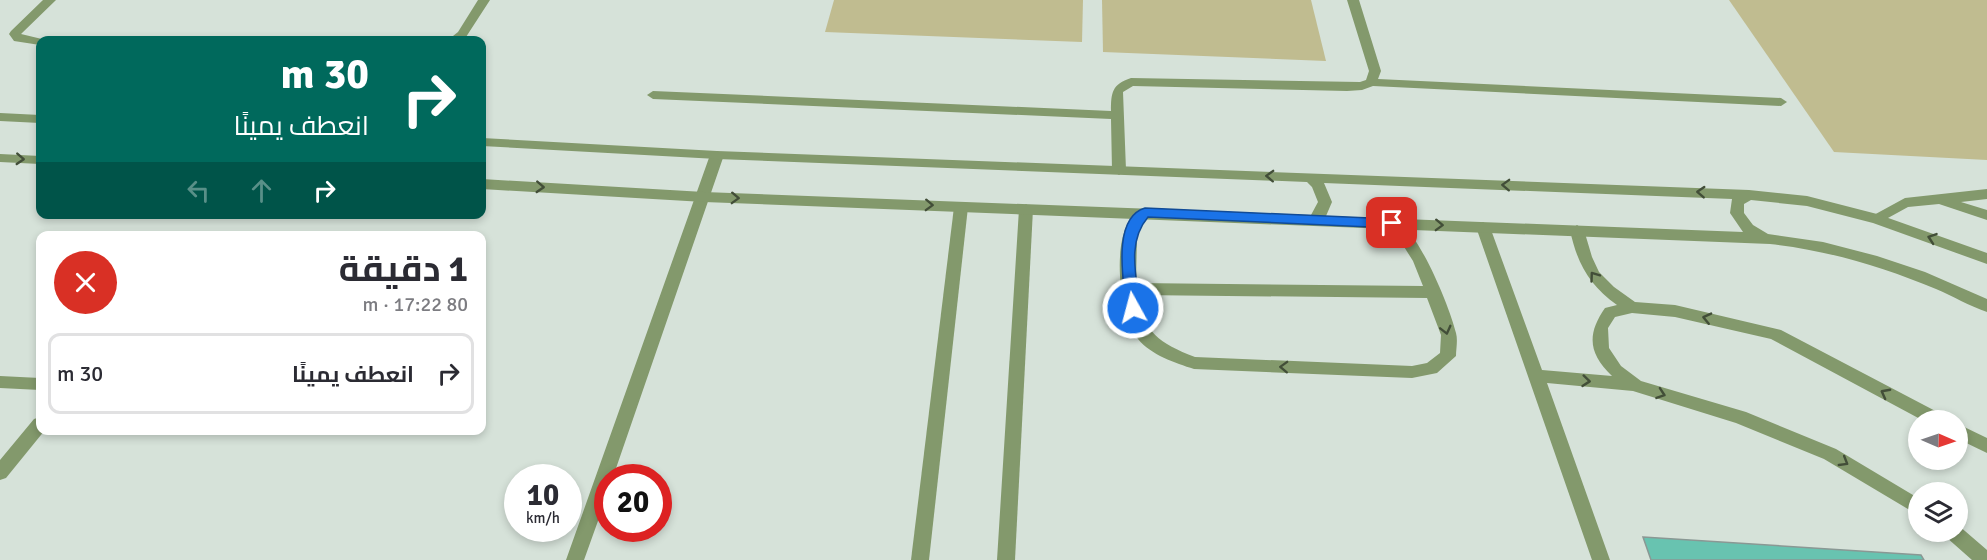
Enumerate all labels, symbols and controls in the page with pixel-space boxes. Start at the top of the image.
text: 30 m [280,49,369,100]
icon: right [390,60,468,138]
text: انعطف يمينًا [233,110,369,143]
one-way arrow [16,152,25,165]
one-way arrow [1265,169,1274,182]
icon: left [182,174,215,207]
icon: ahead [245,174,278,207]
icon: right [308,174,341,207]
one-way arrow [1502,178,1511,191]
one-way arrow [535,181,544,194]
one-way arrow [1697,186,1706,199]
one-way arrow [730,191,739,204]
pin [1366,197,1417,248]
one-way arrow [925,199,934,212]
icon: arrive [1375,206,1408,239]
one-way arrow [1435,218,1444,231]
one-way arrow [1927,233,1938,246]
text: 1 دقيقة [339,247,468,292]
button: close [54,251,117,314]
one-way arrow [1590,271,1601,282]
position arrow [1101,276,1165,340]
text: 80 m · 17:22 [363,292,468,317]
one-way arrow [1702,313,1712,326]
one-way arrow [1439,324,1451,335]
icon: right [432,357,465,390]
text: 30 m [57,360,103,387]
text: انعطف يمينًا [292,361,414,388]
one-way arrow [1280,361,1289,373]
one-way arrow [1581,374,1590,387]
one-way arrow [1655,387,1666,400]
one-way arrow [1881,389,1892,400]
north arrow [1908,410,1968,470]
map controls [1908,410,1968,542]
one-way arrow [1838,455,1848,466]
speed limit sign: 20 [594,464,672,542]
text: 10 [527,477,559,514]
button: layers [1908,482,1968,542]
text: km/h [526,509,560,527]

